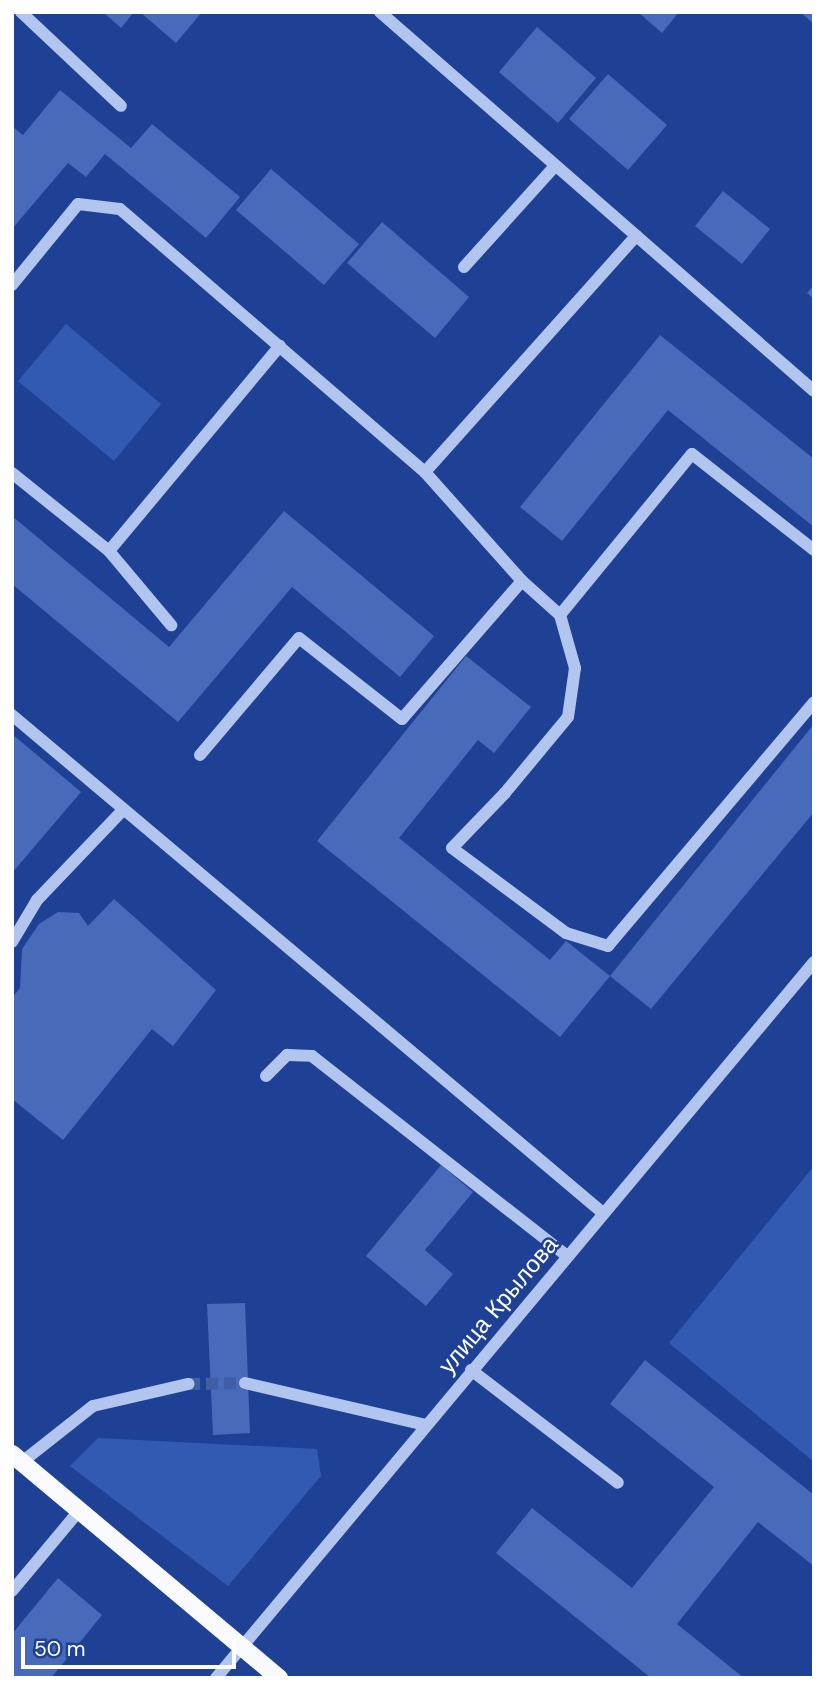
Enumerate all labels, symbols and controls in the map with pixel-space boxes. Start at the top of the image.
street label: улица Крылова [432,1230,564,1380]
scale bar [24,1624,240,1668]
text: 50 m [34,1635,85,1663]

